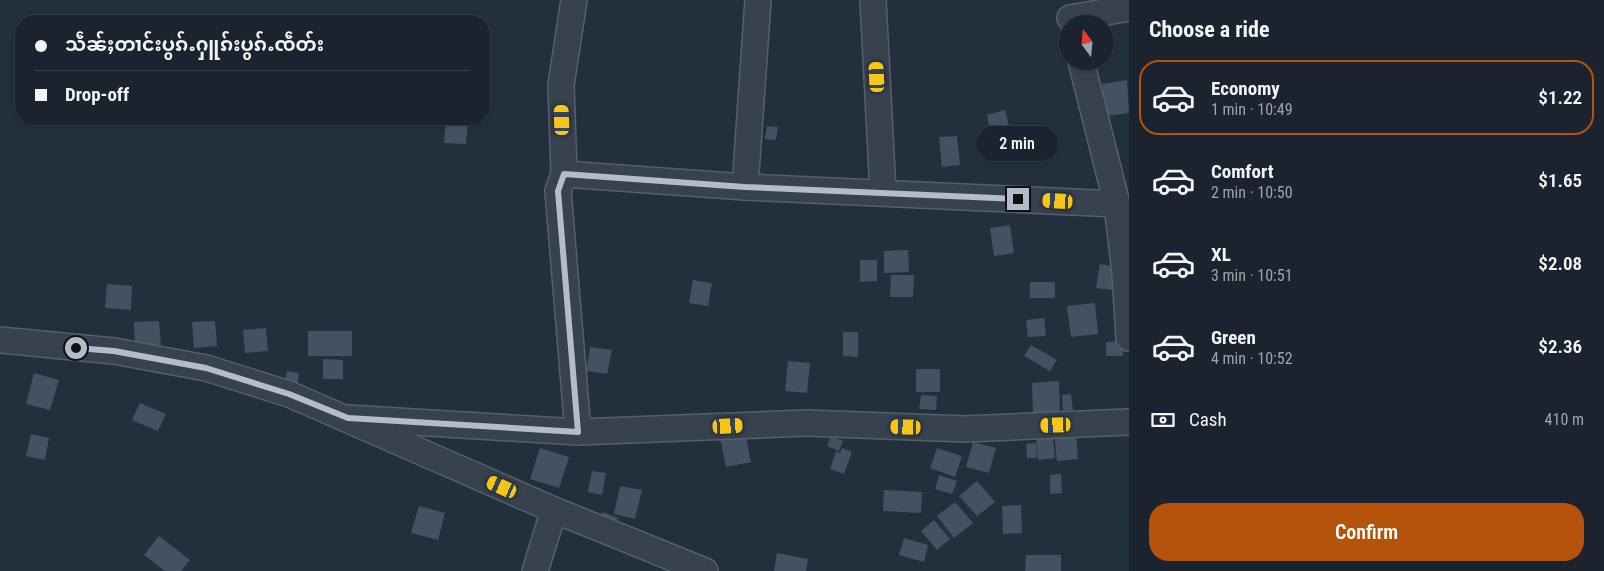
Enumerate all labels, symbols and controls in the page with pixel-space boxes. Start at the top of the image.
north arrow [1059,15,1114,70]
map controls [1059,15,1114,70]
text: Choose a ride [1149,17,1270,42]
text: သဵၼ်ႈတၢင်းပွၵ်ႉႁူၵ်းပွၵ်ႉၸဵတ်း [65,33,324,56]
car [868,62,885,92]
icon: car [1151,75,1196,120]
text: Economy [1211,77,1280,100]
text: Drop-off [65,83,129,106]
text: $1.22 [1538,86,1582,109]
text: 1 min · 10:49 [1211,100,1293,119]
car [553,105,570,135]
callout: 2 min [977,126,1059,162]
text: 2 min [999,134,1035,153]
icon: car [1151,158,1196,203]
text: Comfort [1211,160,1274,183]
text: $1.65 [1538,169,1582,192]
text: 2 min · 10:50 [1211,183,1293,202]
route end [1007,188,1029,210]
car [1042,193,1073,209]
icon: car [1151,241,1196,286]
text: XL [1211,243,1231,266]
text: $2.08 [1538,252,1582,275]
text: 3 min · 10:51 [1211,266,1293,285]
icon: car [1151,324,1196,369]
text: Green [1211,326,1256,349]
text: $2.36 [1538,335,1582,358]
route start [65,337,87,359]
text: 4 min · 10:52 [1211,349,1293,368]
icon: cash [1149,406,1177,434]
text: Cash [1189,408,1227,431]
text: 410 m [1545,410,1584,429]
car [1040,417,1071,433]
car [712,418,743,434]
car [890,419,921,435]
car [485,474,518,500]
button: Confirm [1149,503,1584,561]

